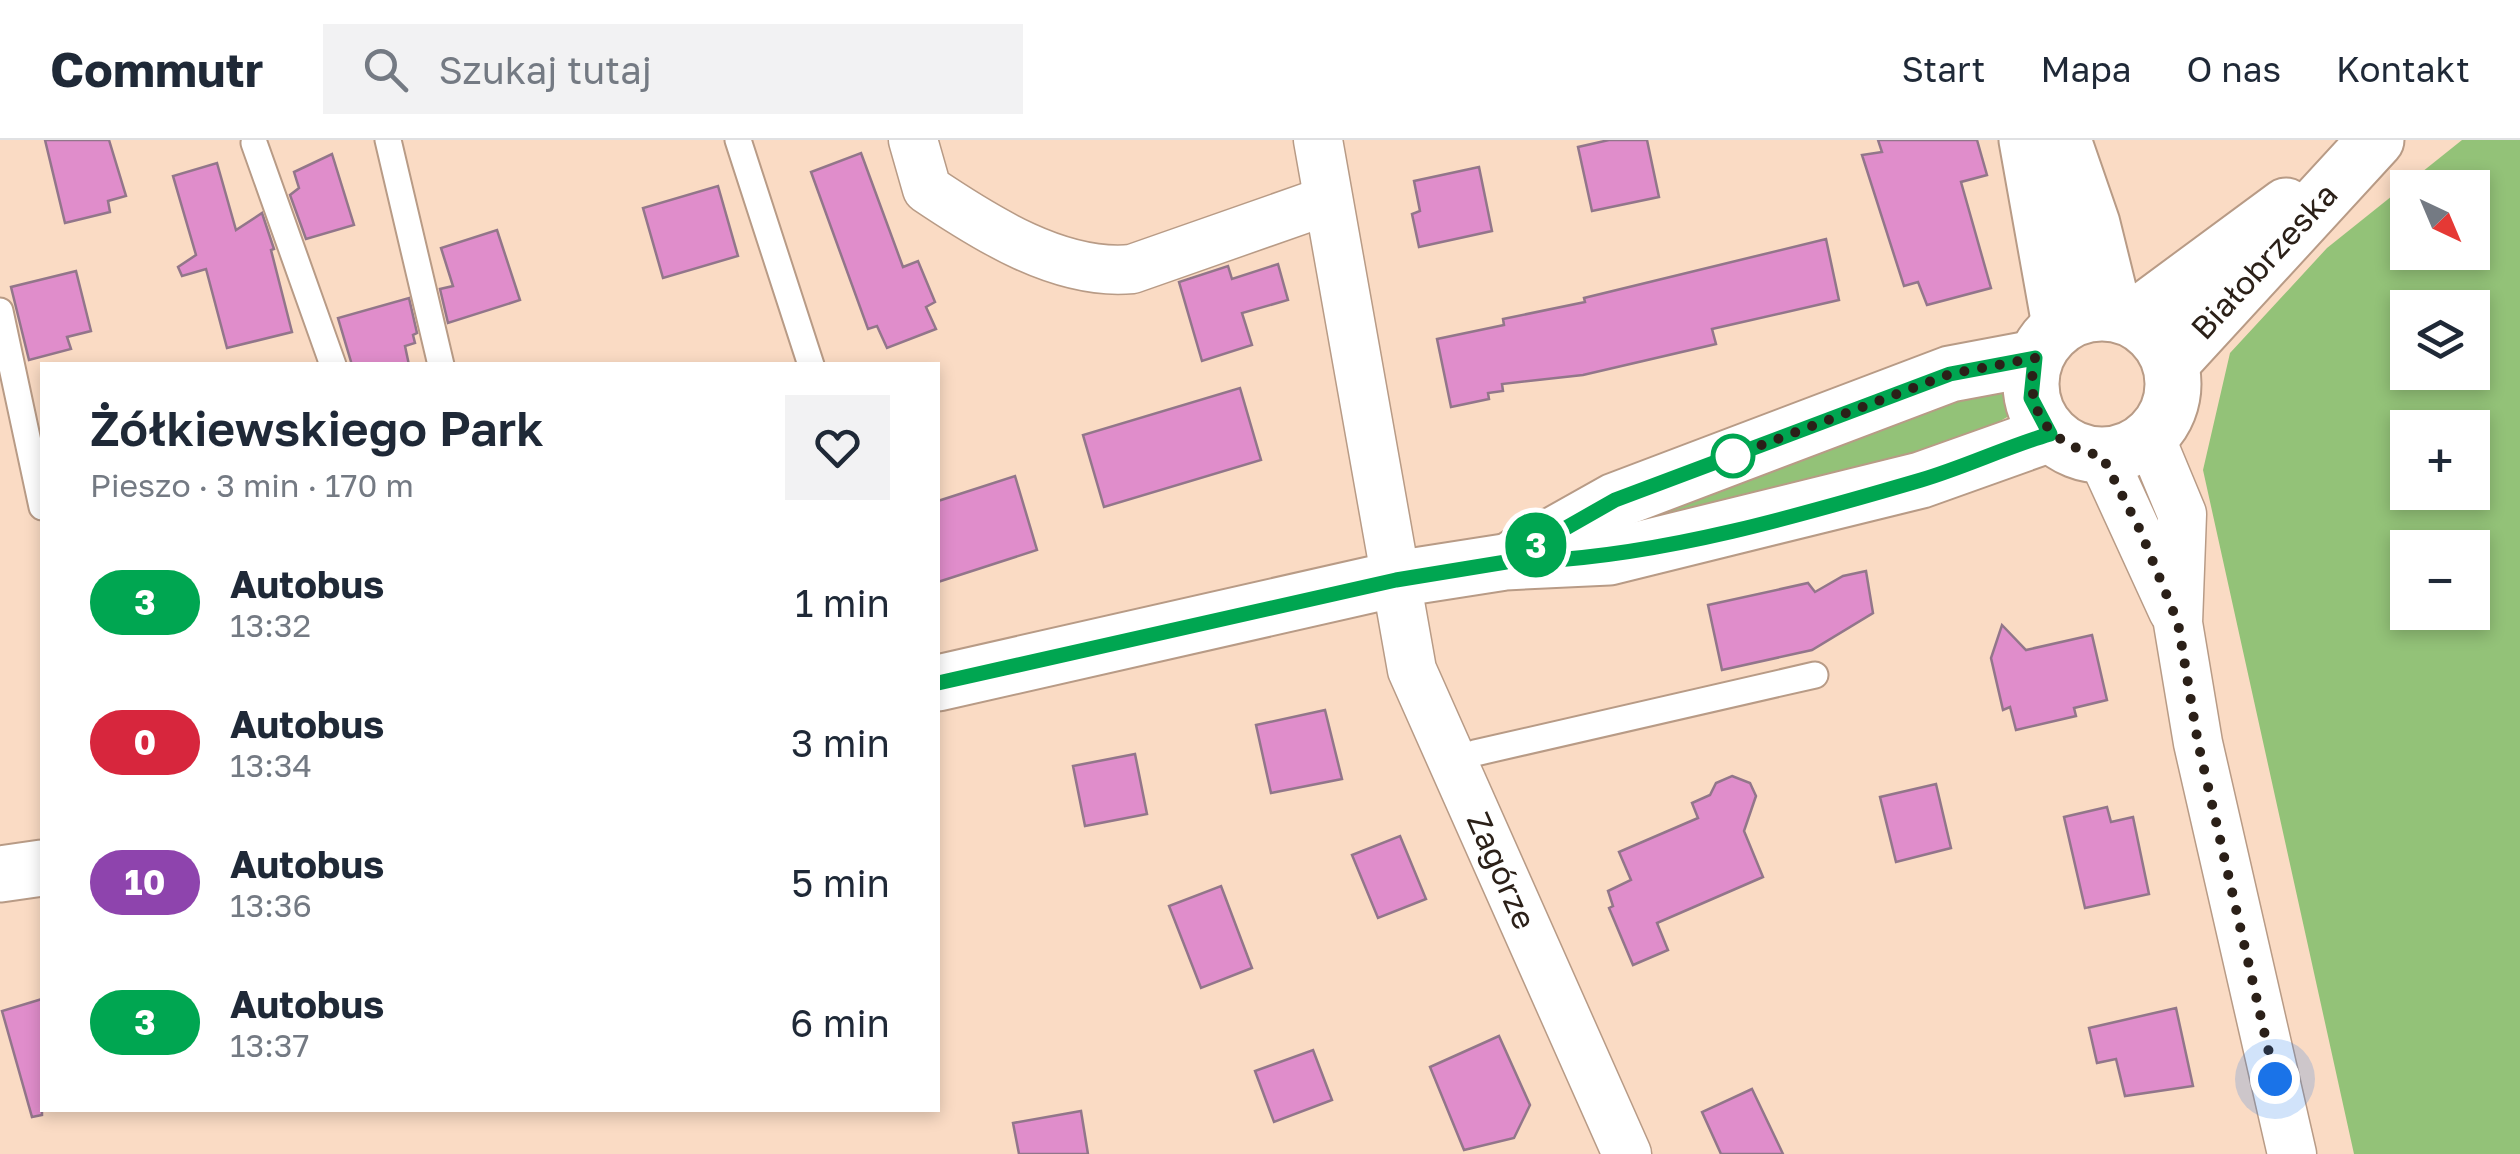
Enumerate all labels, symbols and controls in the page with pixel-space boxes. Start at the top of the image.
search box [323,24,1023,114]
text: Commutr [50,40,263,98]
icon: search [358,42,413,97]
text: Szukaj tutaj [438,47,652,92]
text: Start [1902,48,1985,90]
text: Mapa [2040,48,2132,90]
text: O nas [2187,48,2281,90]
text: Kontakt [2336,48,2470,90]
north arrow [2390,170,2490,270]
map controls [2390,170,2490,630]
street label: Białobrzeska [2183,175,2345,347]
button: layers [2390,290,2490,390]
button: heart [785,395,890,500]
text: Żółkiewskiego Park [90,399,544,457]
button: + [2390,410,2490,510]
unlabelled marker [1712,435,1754,477]
text: Pieszo · 3 min · 170 m [90,466,414,504]
line badge: 3 [1504,512,1568,578]
text: 3 [1525,524,1547,566]
button: − [2390,530,2490,630]
text: Autobus [230,561,384,606]
text: 1 min [795,580,890,625]
text: 3 [134,581,156,623]
text: 13:32 [230,606,311,644]
text: Autobus [230,701,384,746]
text: 3 min [791,720,890,765]
text: 0 [134,721,156,763]
text: 13:34 [230,746,312,784]
street label: Zagórze [1460,806,1545,935]
text: Autobus [230,841,384,886]
text: 5 min [791,860,890,905]
text: 10 [125,861,165,903]
text: 13:36 [230,886,312,924]
text: Autobus [230,981,384,1026]
text: 6 min [790,1000,890,1045]
text: 3 [134,1001,156,1043]
text: 13:37 [230,1026,310,1064]
your location [2250,1054,2300,1104]

